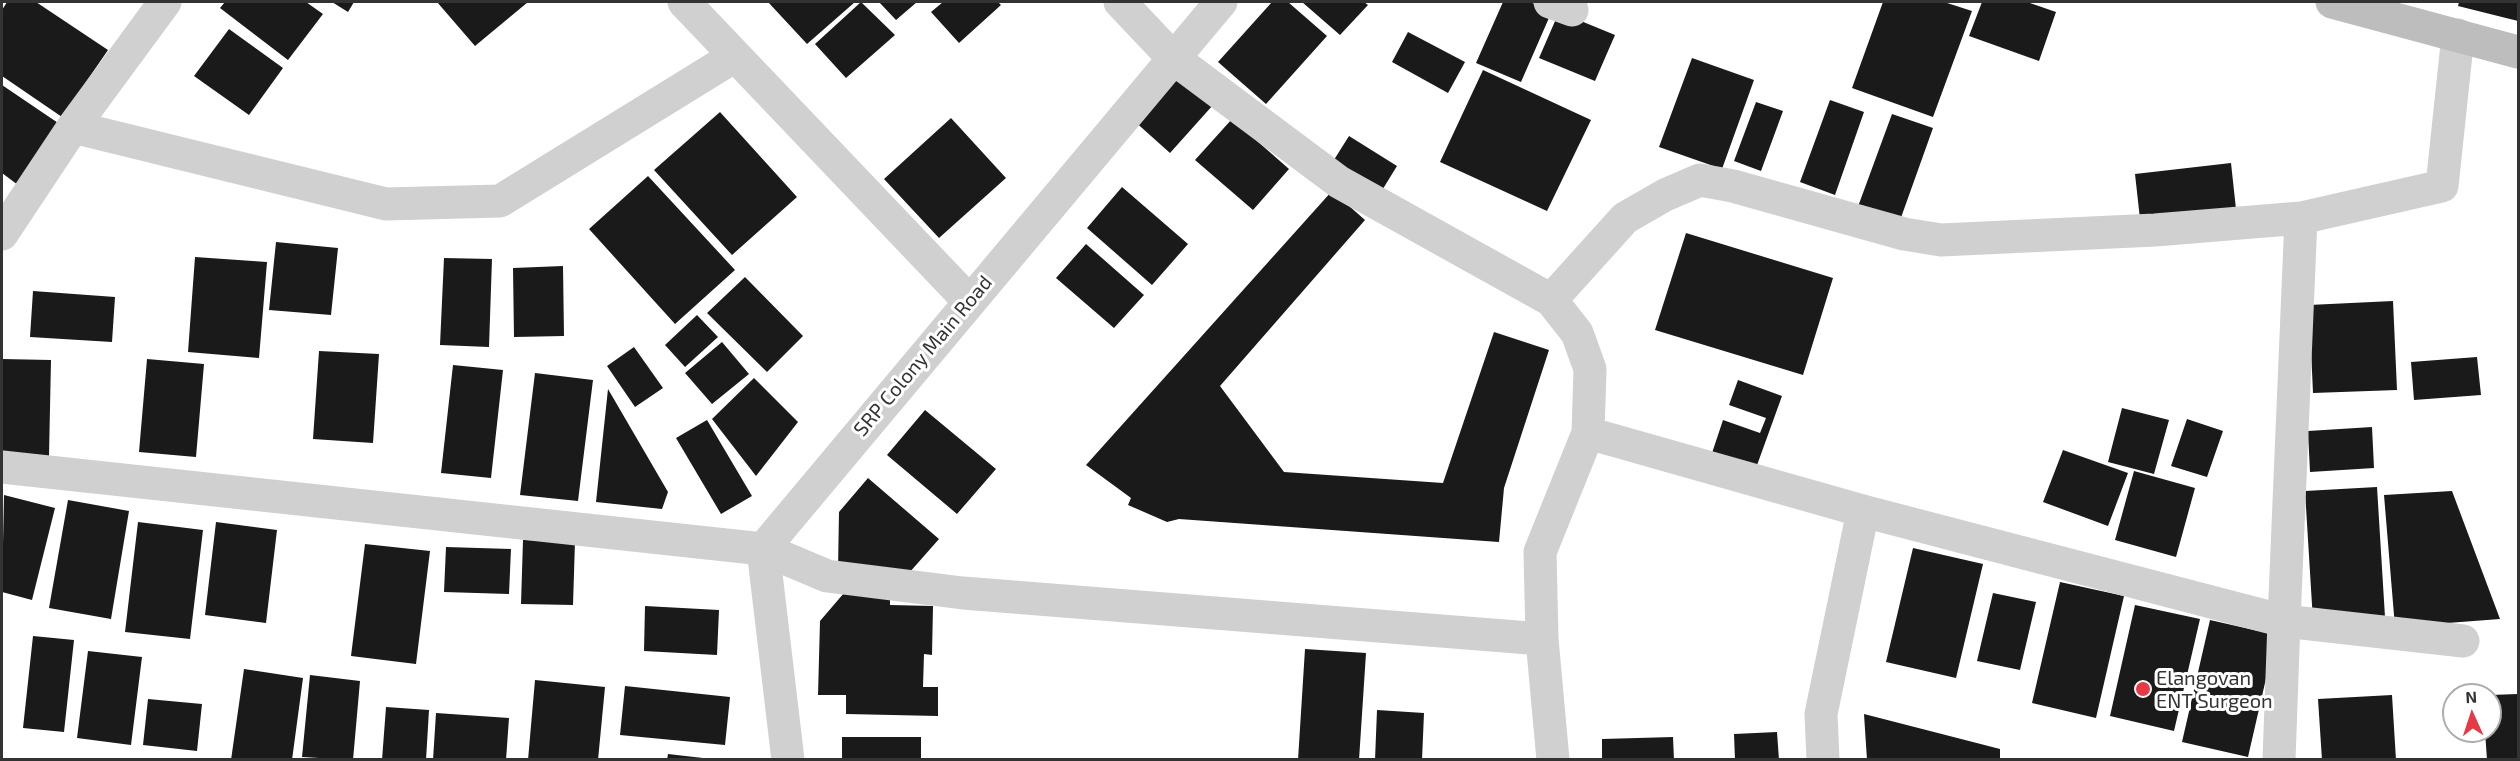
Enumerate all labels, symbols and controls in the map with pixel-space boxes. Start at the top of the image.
street label: SRP Colony Main Road [849,271,997,441]
place label: Elangovan ENT Surgeon [2156,666,2273,713]
marker: Elangovan ENT Surgeon [2134,680,2152,698]
north arrow [2442,683,2502,743]
text: N [2465,687,2477,706]

